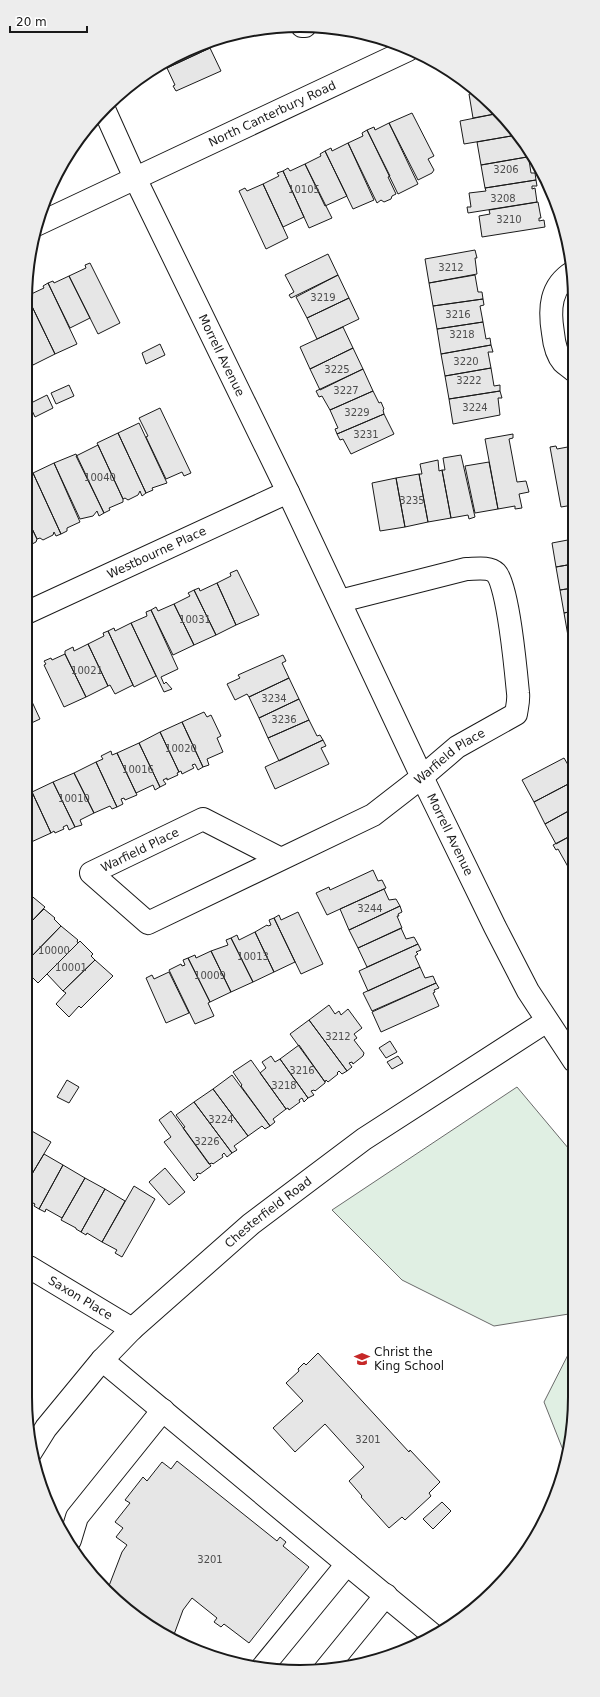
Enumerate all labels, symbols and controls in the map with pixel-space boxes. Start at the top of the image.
scale bar [10,8,87,34]
text: 20 m [16,15,47,29]
street label: North Canterbury Road [206,78,338,150]
house number: 3206 [493,164,519,175]
house number: 10105 [288,184,320,195]
house number: 3208 [490,193,516,204]
house number: 3210 [496,214,522,225]
house number: 3212 [438,262,464,273]
house number: 3219 [310,292,336,303]
house number: 3216 [445,309,471,320]
street label: Morrell Avenue [196,312,247,399]
house number: 3218 [449,329,475,340]
house number: 3220 [453,356,479,367]
house number: 3225 [324,364,350,375]
house number: 3222 [456,375,482,386]
house number: 3227 [333,385,359,396]
house number: 3224 [462,402,488,413]
house number: 3229 [344,407,370,418]
house number: 3231 [353,429,379,440]
house number: 10040 [84,472,116,483]
house number: 3235 [399,495,425,506]
street label: Westbourne Place [105,524,209,582]
house number: 10031 [179,614,211,625]
house number: 10021 [71,665,103,676]
house number: 3234 [261,693,287,704]
house number: 3236 [271,714,297,725]
street label: Warfield Place [411,726,488,787]
house number: 10020 [165,743,197,754]
house number: 10016 [122,764,154,775]
street label: Morrell Avenue [424,791,476,878]
house number: 10010 [58,793,90,804]
street label: Warfield Place [99,825,181,875]
house number: 3244 [357,903,383,914]
house number: 10000 [38,945,70,956]
house number: 10013 [237,951,269,962]
house number: 10001 [55,962,87,973]
house number: 10009 [194,970,226,981]
house number: 3212 [325,1031,351,1042]
house number: 3216 [289,1065,315,1076]
house number: 3218 [271,1080,297,1091]
house number: 3224 [208,1114,234,1125]
house number: 3226 [194,1136,220,1147]
street label: Chesterfield Road [222,1174,314,1251]
street label: Saxon Place [46,1273,115,1323]
place label: Christ the King School [374,1345,444,1373]
school or university icon: Christ the King School [353,1350,371,1368]
house number: 3201 [355,1434,381,1445]
house number: 3201 [197,1554,223,1565]

